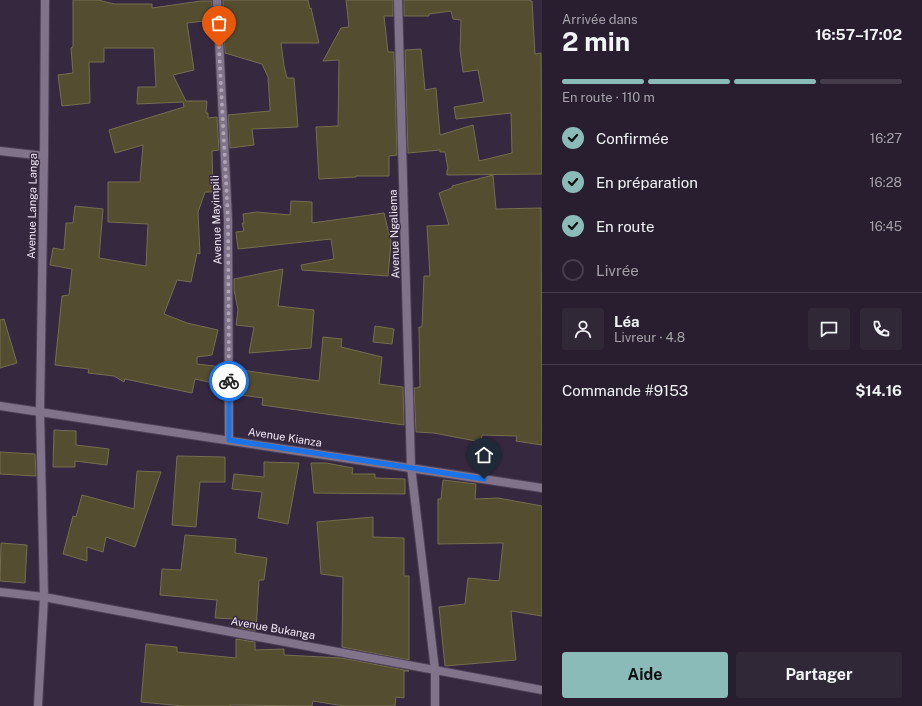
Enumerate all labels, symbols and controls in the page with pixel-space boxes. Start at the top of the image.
pin [202,6,236,47]
icon: bag [208,12,230,34]
text: Arrivée dans [562,12,638,27]
text: 2 min [562,26,630,57]
text: 16:57–17:02 [815,26,902,43]
text: En route · 110 m [562,90,655,105]
icon: check [562,127,584,149]
text: Confirmée [596,130,669,147]
text: 16:27 [870,131,902,146]
street label: Avenue Langa Langa [25,153,39,259]
icon: check [562,171,584,193]
text: En préparation [596,174,698,191]
street label: Avenue Mayimpili [208,175,224,265]
text: 16:28 [869,175,902,190]
street label: Avenue Ngaliema [386,189,402,279]
icon: check [562,215,584,237]
text: En route [596,218,654,235]
text: 16:45 [869,219,902,234]
text: Livrée [596,262,639,279]
button: person [562,308,604,350]
button: chat [808,308,850,350]
button: phone [860,308,902,350]
text: Léa [614,313,640,330]
text: Livreur · 4.8 [614,330,685,345]
courier [209,361,249,401]
icon: bike [218,370,240,392]
text: Commande #9153 [562,382,688,399]
text: $14.16 [855,382,902,399]
street label: Avenue Kianza [247,425,323,449]
pin [467,438,501,479]
icon: home [473,444,495,466]
street label: Avenue Bukanga [230,615,316,641]
button: Aide [562,652,728,698]
button: Partager [736,652,902,698]

